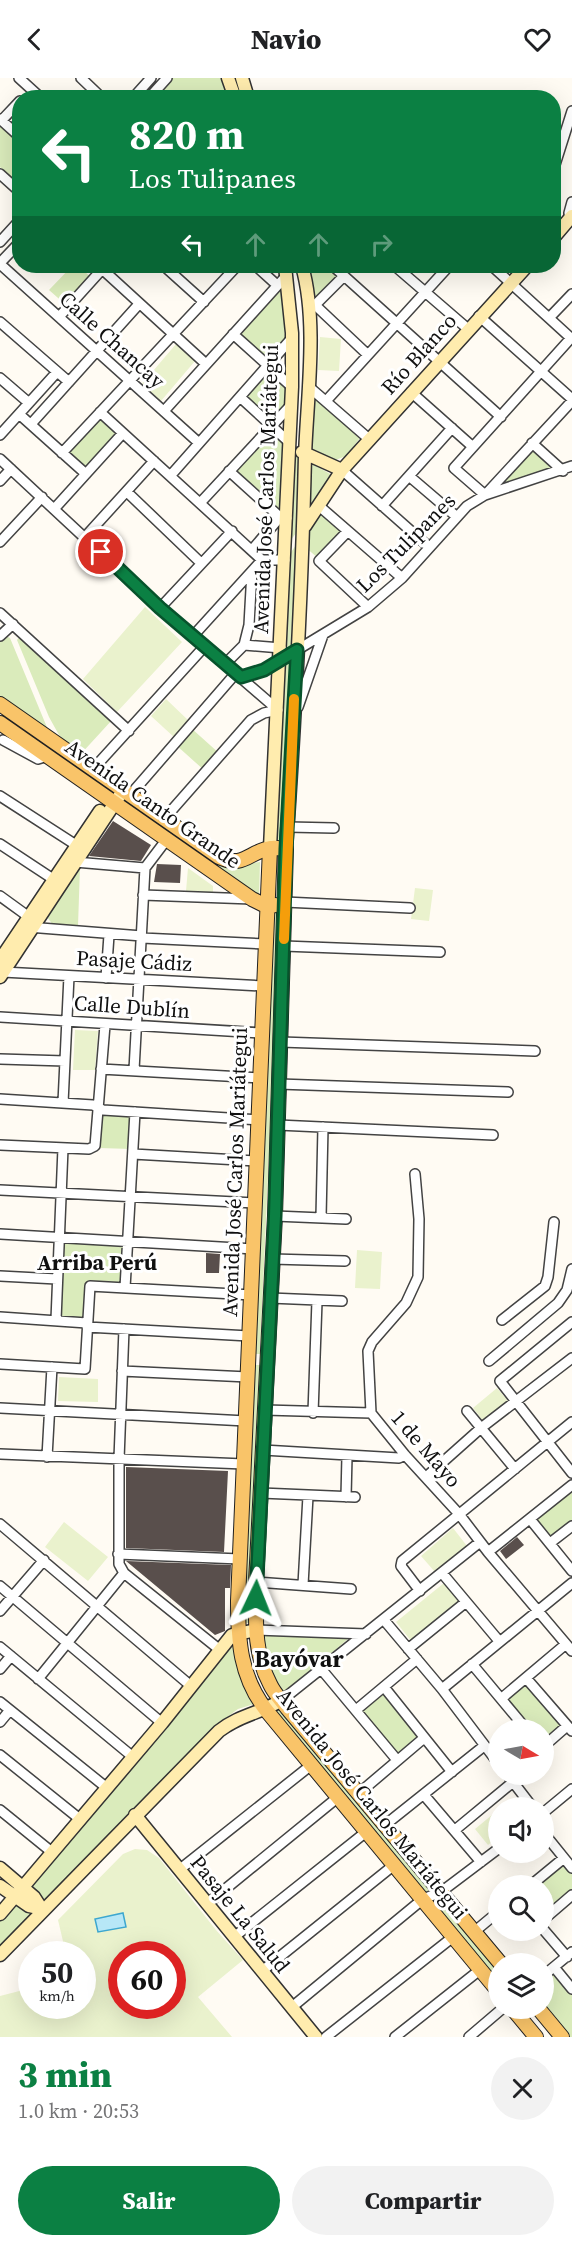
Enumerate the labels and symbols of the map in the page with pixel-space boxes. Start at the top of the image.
street label: Calle Chancay [53,284,172,395]
street label: Río Blanco [374,307,463,401]
street label: Avenida José Carlos Mariátegui [246,344,285,634]
street label: Los Tulipanes [350,487,462,599]
pin [75,526,126,577]
street label: Avenida Canto Grande [60,732,247,875]
street label: Pasaje Cádiz [75,943,193,978]
street label: Calle Dublín [73,988,191,1025]
street label: Avenida José Carlos Mariátegui [215,1027,254,1317]
district label: Arriba Perú [37,1247,157,1277]
street label: 1 de Mayo [385,1404,468,1494]
position arrow [224,1566,288,1630]
district label: Bayóvar [254,1642,345,1675]
street label: Avenida José Carlos Mariátegui [270,1682,475,1925]
north arrow [488,1719,554,1785]
street label: Pasaje La Salud [184,1849,297,1979]
speed limit sign: 60 [108,1941,186,2019]

